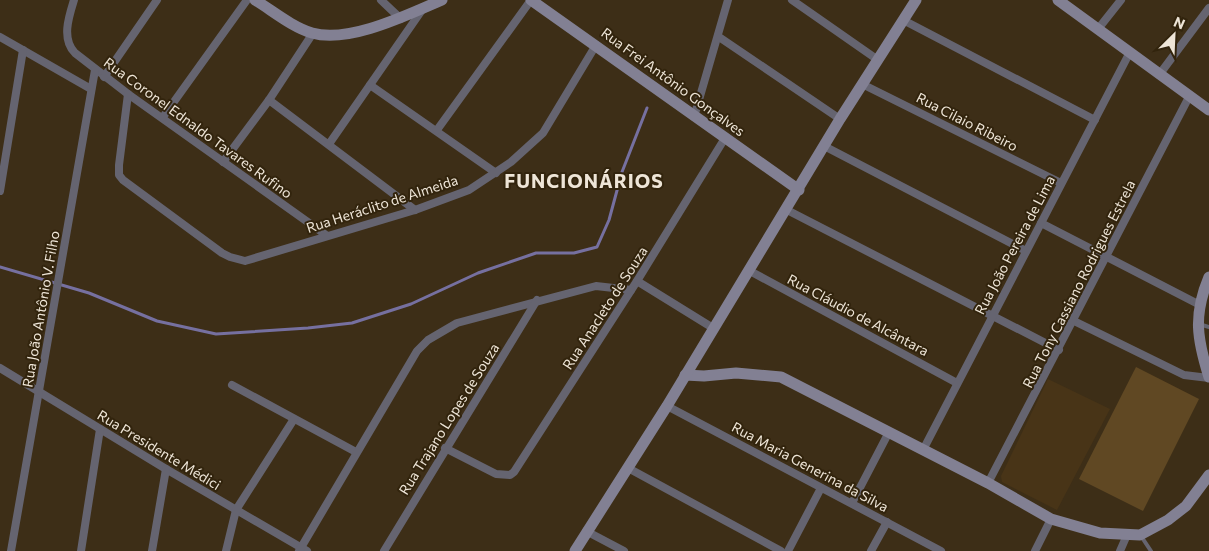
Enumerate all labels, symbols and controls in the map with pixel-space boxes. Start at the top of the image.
north arrow [1149,10,1199,60]
text: N [1171,13,1188,33]
street label: Rua Frei Antônio Gonçalves [598,24,748,139]
street label: Rua Coronel Ednaldo Tavares Rufino [101,54,296,202]
street label: Rua Cilaio Ribeiro [914,89,1021,155]
district label: FUNCIONÁRIOS [504,169,664,192]
street label: Rua Heráclito de Almeida [304,171,460,236]
street label: Rua João Pereira de Lima [971,172,1058,317]
street label: Rua Tony Cassiano Rodrigues Estrela [1019,177,1139,391]
street label: Rua João Antônio V. Filho [18,229,63,388]
street label: Rua Anacleto de Souza [558,243,651,372]
street label: Rua Cláudio de Alcântara [785,270,932,359]
street label: Rua Trajano Lopes de Souza [395,340,502,498]
street label: Rua Presidente Médici [95,406,224,493]
street label: Rua Maria Generina da Silva [729,418,891,515]

